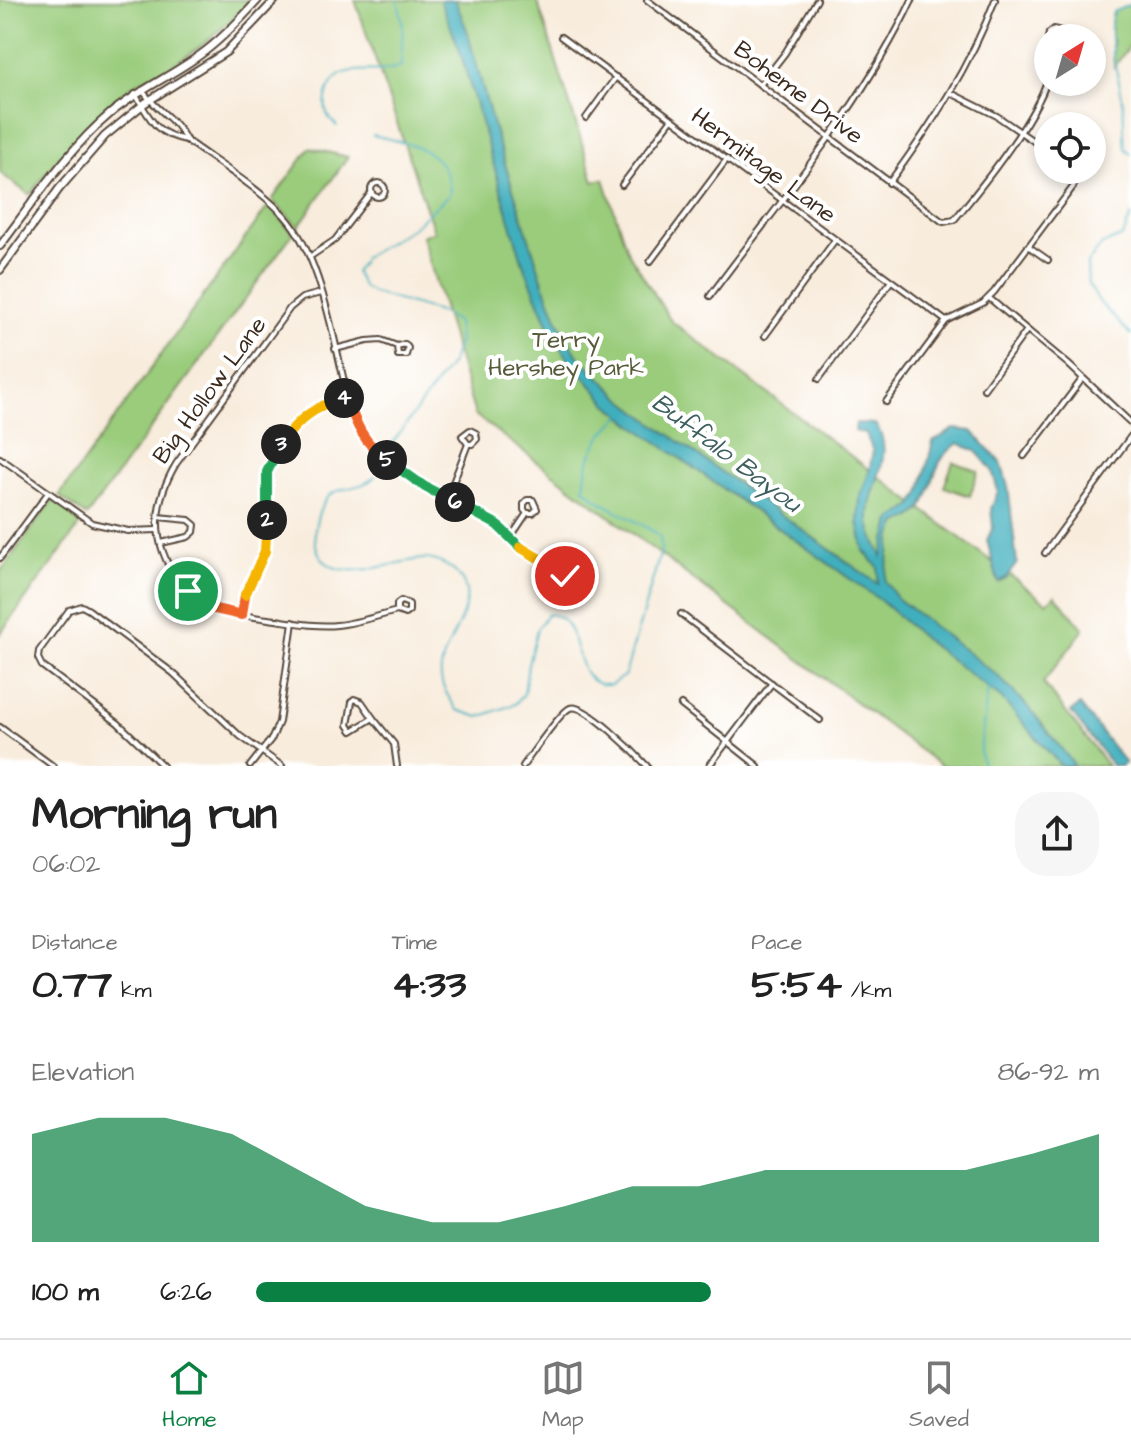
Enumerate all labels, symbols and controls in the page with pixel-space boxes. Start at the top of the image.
north arrow [1034,24,1106,96]
map controls [1034,24,1106,184]
street label: Boheme Drive [726,33,870,153]
street label: Hermitage Lane [683,100,843,232]
button: locate [1034,112,1106,184]
street label: Big Hollow Lane [145,310,276,472]
park label: Terry Hershey Park [488,323,644,386]
pin: 4 [324,378,364,418]
text: 4 [337,382,351,413]
water label: Buffalo Bayou [644,385,810,523]
pin: 3 [261,424,301,464]
text: 3 [275,428,287,459]
pin: 5 [367,440,407,480]
text: 5 [379,444,395,475]
pin: 6 [435,482,475,522]
text: 6 [448,486,462,517]
pin: 2 [247,500,287,540]
text: 2 [261,504,273,535]
pin [531,542,599,610]
icon: check [543,554,587,598]
pin [154,557,222,625]
icon: arrive [166,569,210,613]
text: Morning run [32,785,277,846]
button: share [1015,792,1099,876]
text: 06:02 [32,846,100,882]
text: Distance [32,927,118,958]
text: Time [392,927,438,958]
text: Pace [751,927,802,958]
text: 0.77 [32,958,112,1013]
text: 4:33 [392,958,466,1013]
text: 5:54 [751,958,842,1013]
text: km [112,975,152,1006]
text: /km [842,975,891,1006]
text: Elevation [32,1054,134,1090]
text: 86–92 m [997,1054,1099,1090]
text: 100 m [32,1274,99,1310]
text: 6:26 [160,1274,212,1310]
tab: Home [162,1356,217,1435]
tab: Map [541,1356,585,1435]
tab: Saved [909,1356,969,1435]

